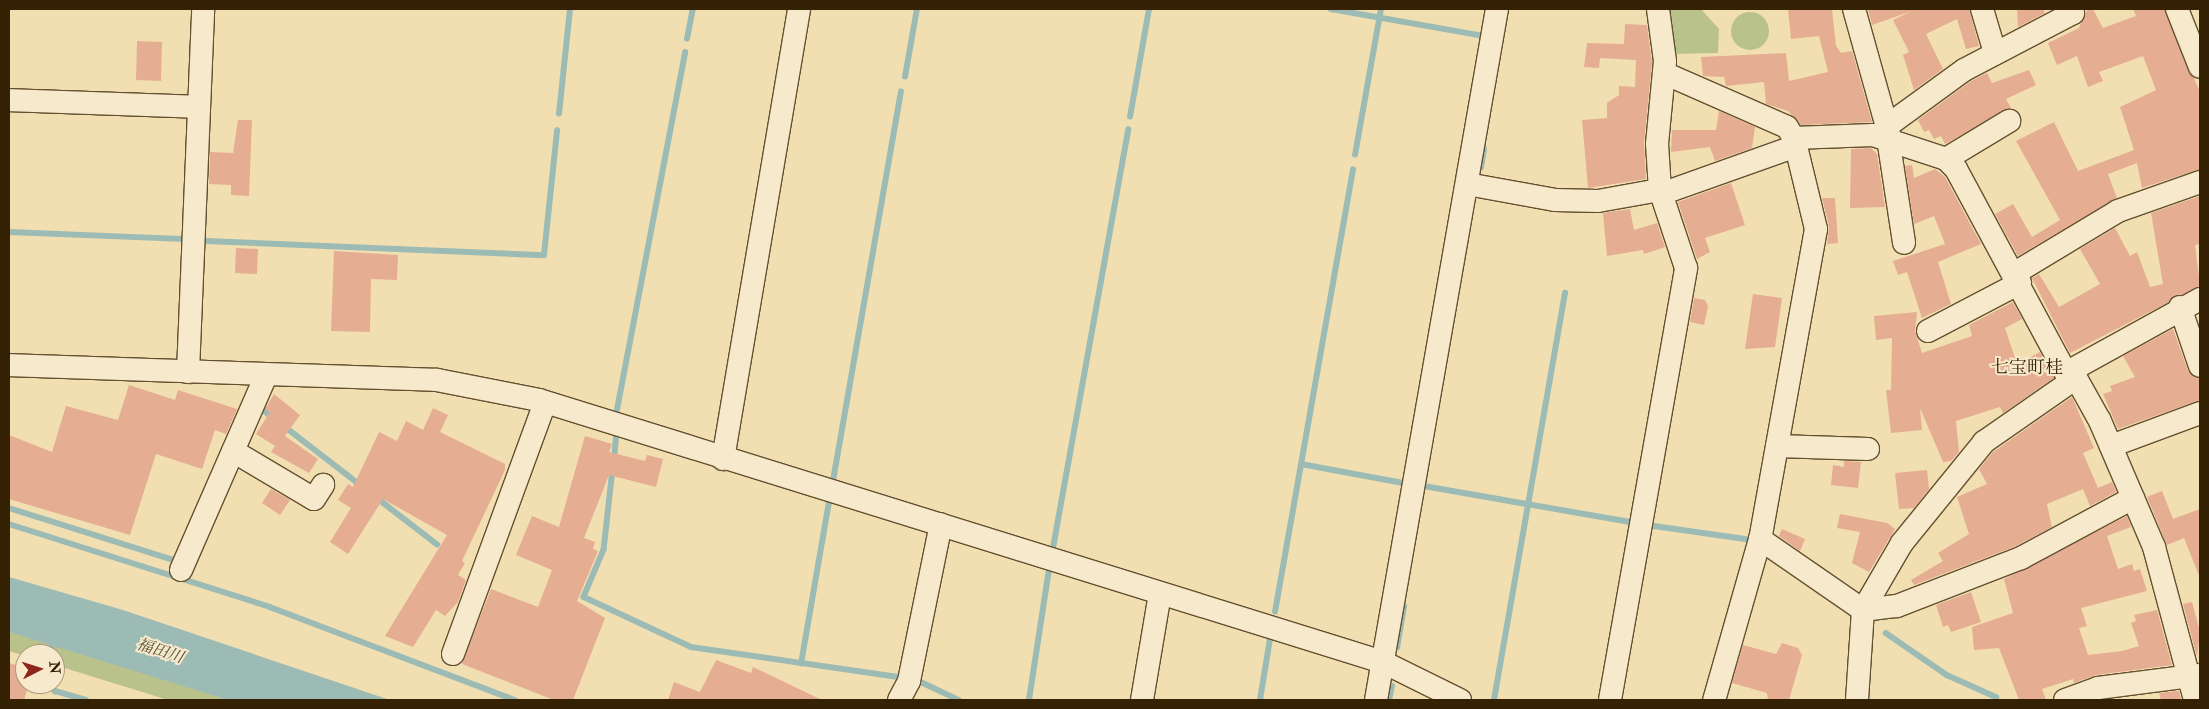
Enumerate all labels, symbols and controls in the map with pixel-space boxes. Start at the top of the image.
district label: 七宝町桂 [1991,357,2063,379]
water label: 福田川 [134,634,186,668]
north arrow [15,644,65,694]
text: N [45,661,63,675]

